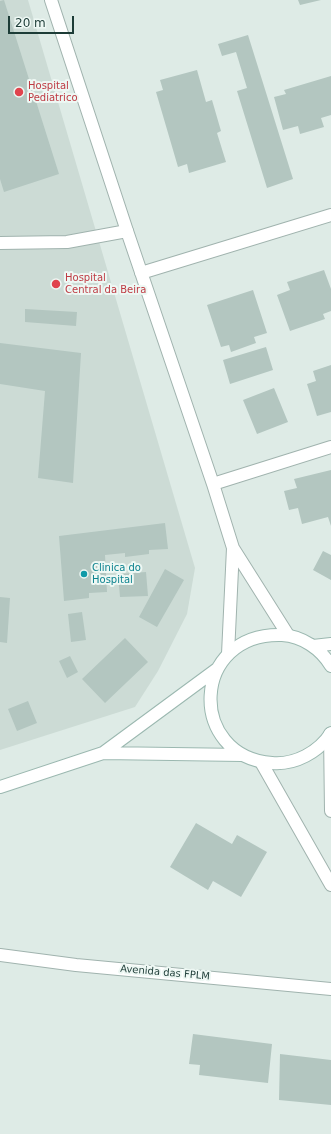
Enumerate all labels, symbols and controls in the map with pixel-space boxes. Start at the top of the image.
scale bar [10,8,76,34]
text: 20 m [15,16,46,30]
place label: Hospital Pediatrico [28,80,78,104]
marker: Hospital Pediatrico [13,86,25,98]
place label: Hospital Central da Beira [65,272,146,296]
marker: Hospital Central da Beira [50,278,62,290]
place label: Clinica do Hospital [92,562,141,586]
marker: Clinica do Hospital [79,569,89,579]
street label: Avenida das FPLM [120,963,210,983]

